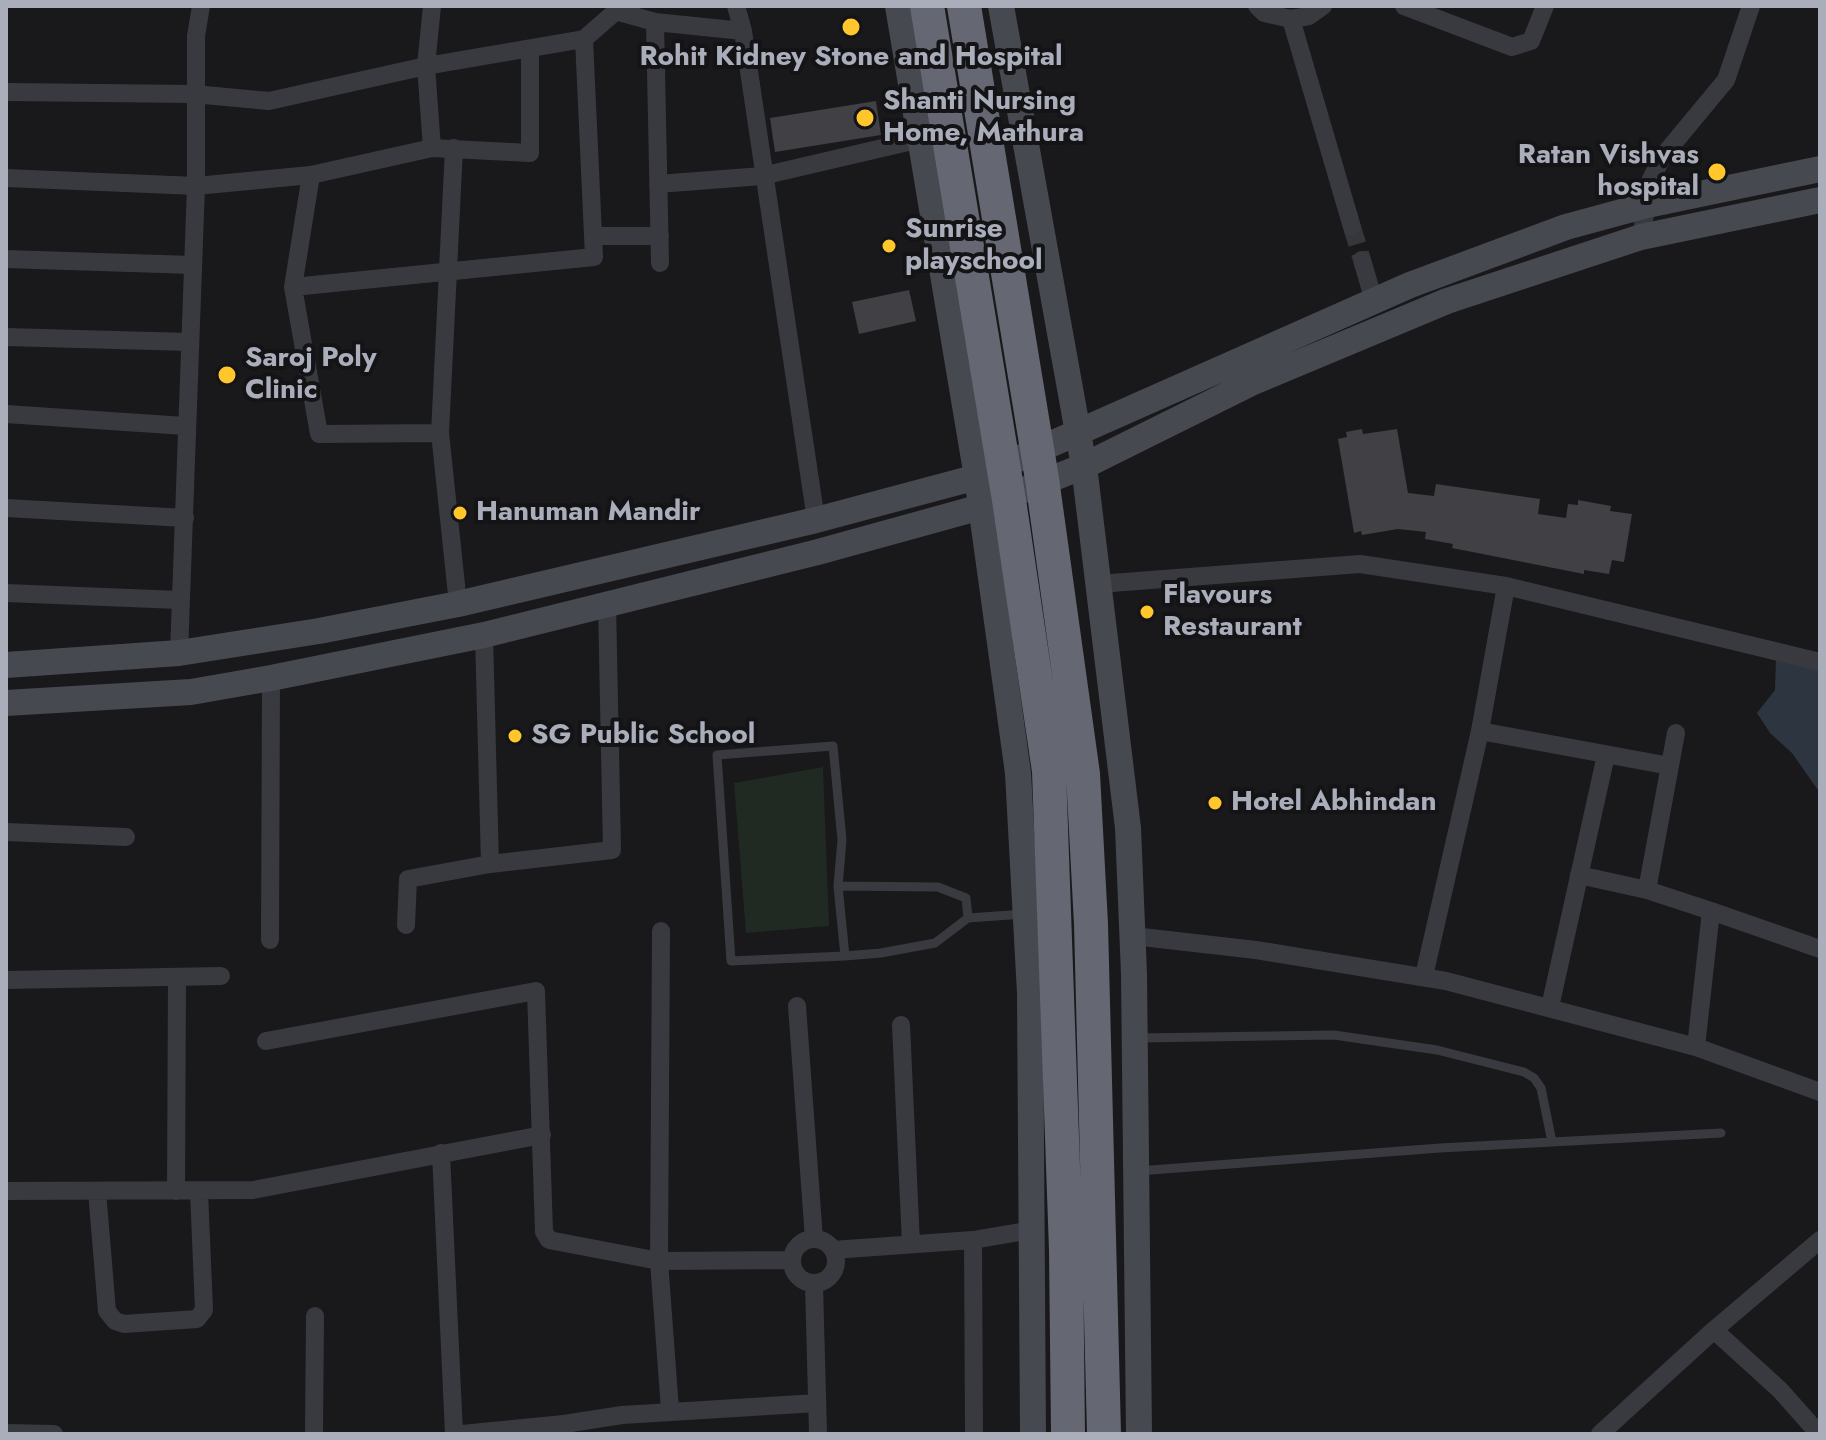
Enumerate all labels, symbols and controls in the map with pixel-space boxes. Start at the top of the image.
marker: Rohit Kidney Stone and Hospital [840,16,862,38]
place label: Rohit Kidney Stone and Hospital [639,41,1063,75]
place label: Shanti Nursing Home, Mathura [883,85,1084,151]
marker: Shanti Nursing Home, Mathura [854,107,876,129]
place label: Ratan Vishvas hospital [1518,139,1699,205]
marker: Ratan Vishvas hospital [1706,161,1728,183]
place label: Sunrise playschool [905,213,1043,279]
marker: Sunrise playschool [880,237,898,255]
place label: Saroj Poly Clinic [245,342,376,408]
marker: Saroj Poly Clinic [216,364,238,386]
place label: Hanuman Mandir [476,496,701,530]
marker: Hanuman Mandir [451,504,469,522]
place label: Flavours Restaurant [1163,579,1302,645]
marker: Flavours Restaurant [1138,603,1156,621]
place label: SG Public School [531,719,755,753]
marker: SG Public School [506,727,524,745]
place label: Hotel Abhindan [1231,786,1437,820]
marker: Hotel Abhindan [1206,794,1224,812]

